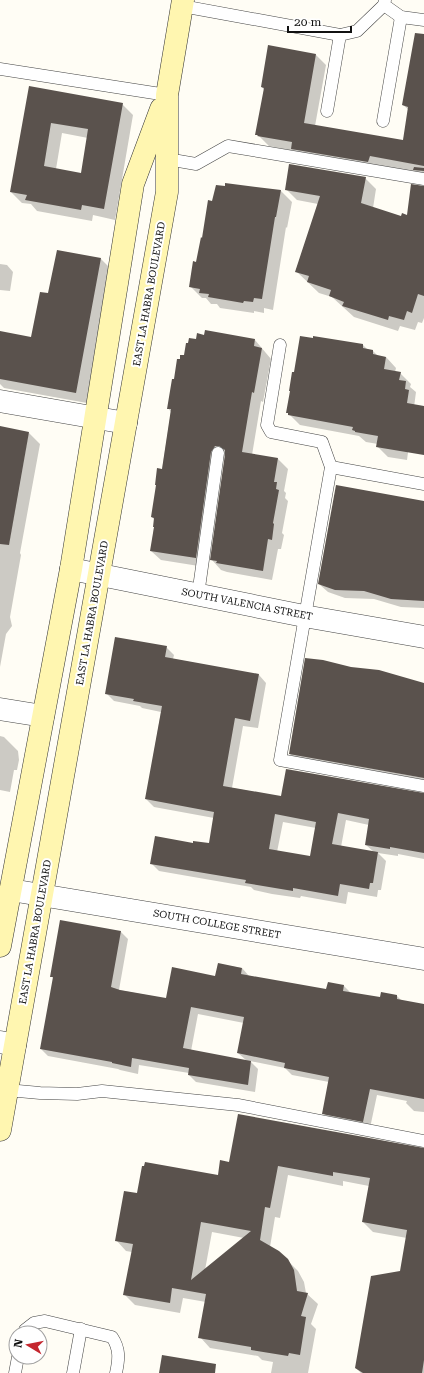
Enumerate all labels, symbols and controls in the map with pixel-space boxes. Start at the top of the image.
scale bar [288,8,351,34]
text: 20 m [294,15,321,29]
street label: EAST LA HABRA BOULEVARD [131,221,167,367]
street label: EAST LA HABRA BOULEVARD [74,540,110,686]
street label: SOUTH VALENCIA STREET [181,586,314,622]
street label: EAST LA HABRA BOULEVARD [17,859,53,1005]
street label: SOUTH COLLEGE STREET [152,907,282,941]
north arrow [8,1325,48,1365]
text: N [12,1338,26,1349]

